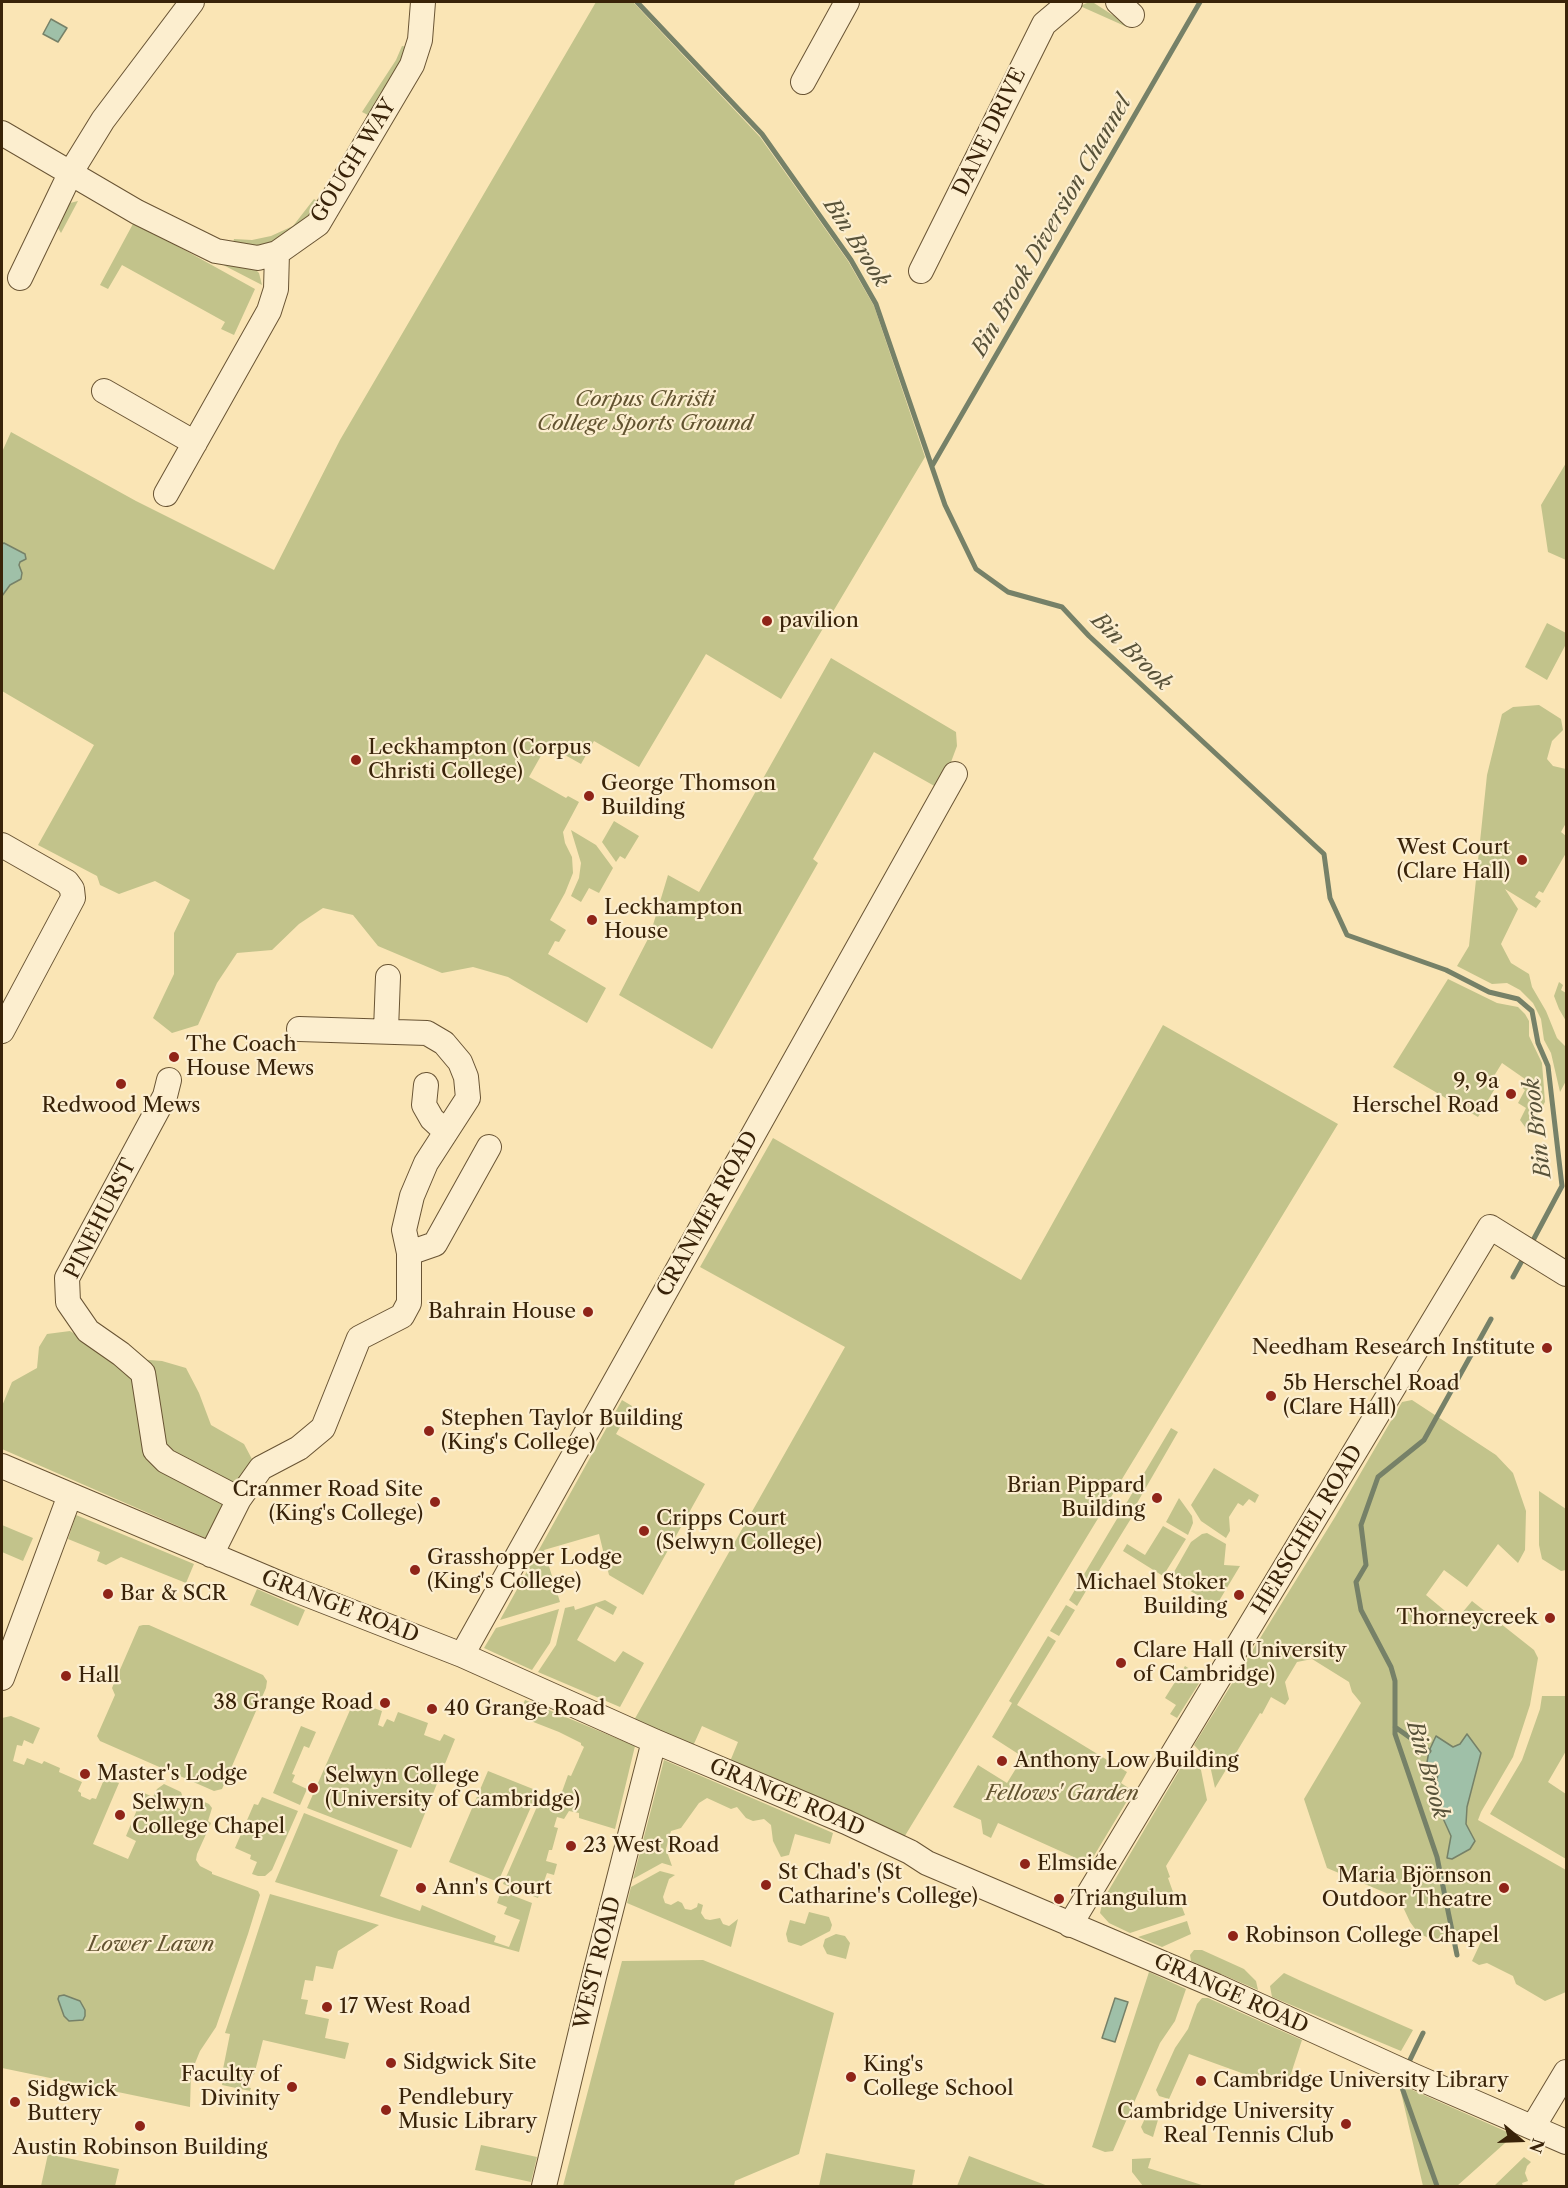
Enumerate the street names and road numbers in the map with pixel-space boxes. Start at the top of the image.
street label: DANE DRIVE [948,64,1032,200]
street label: GOUGH WAY [306,95,402,227]
street label: CRANMER ROAD [652,1127,764,1301]
street label: PINEHURST [60,1155,142,1283]
street label: HERSCHEL ROAD [1248,1441,1368,1619]
street label: GRANGE ROAD [258,1565,422,1649]
street label: GRANGE ROAD [705,1754,869,1842]
street label: WEST ROAD [569,1894,627,2032]
street label: GRANGE ROAD [1150,1949,1312,2039]

